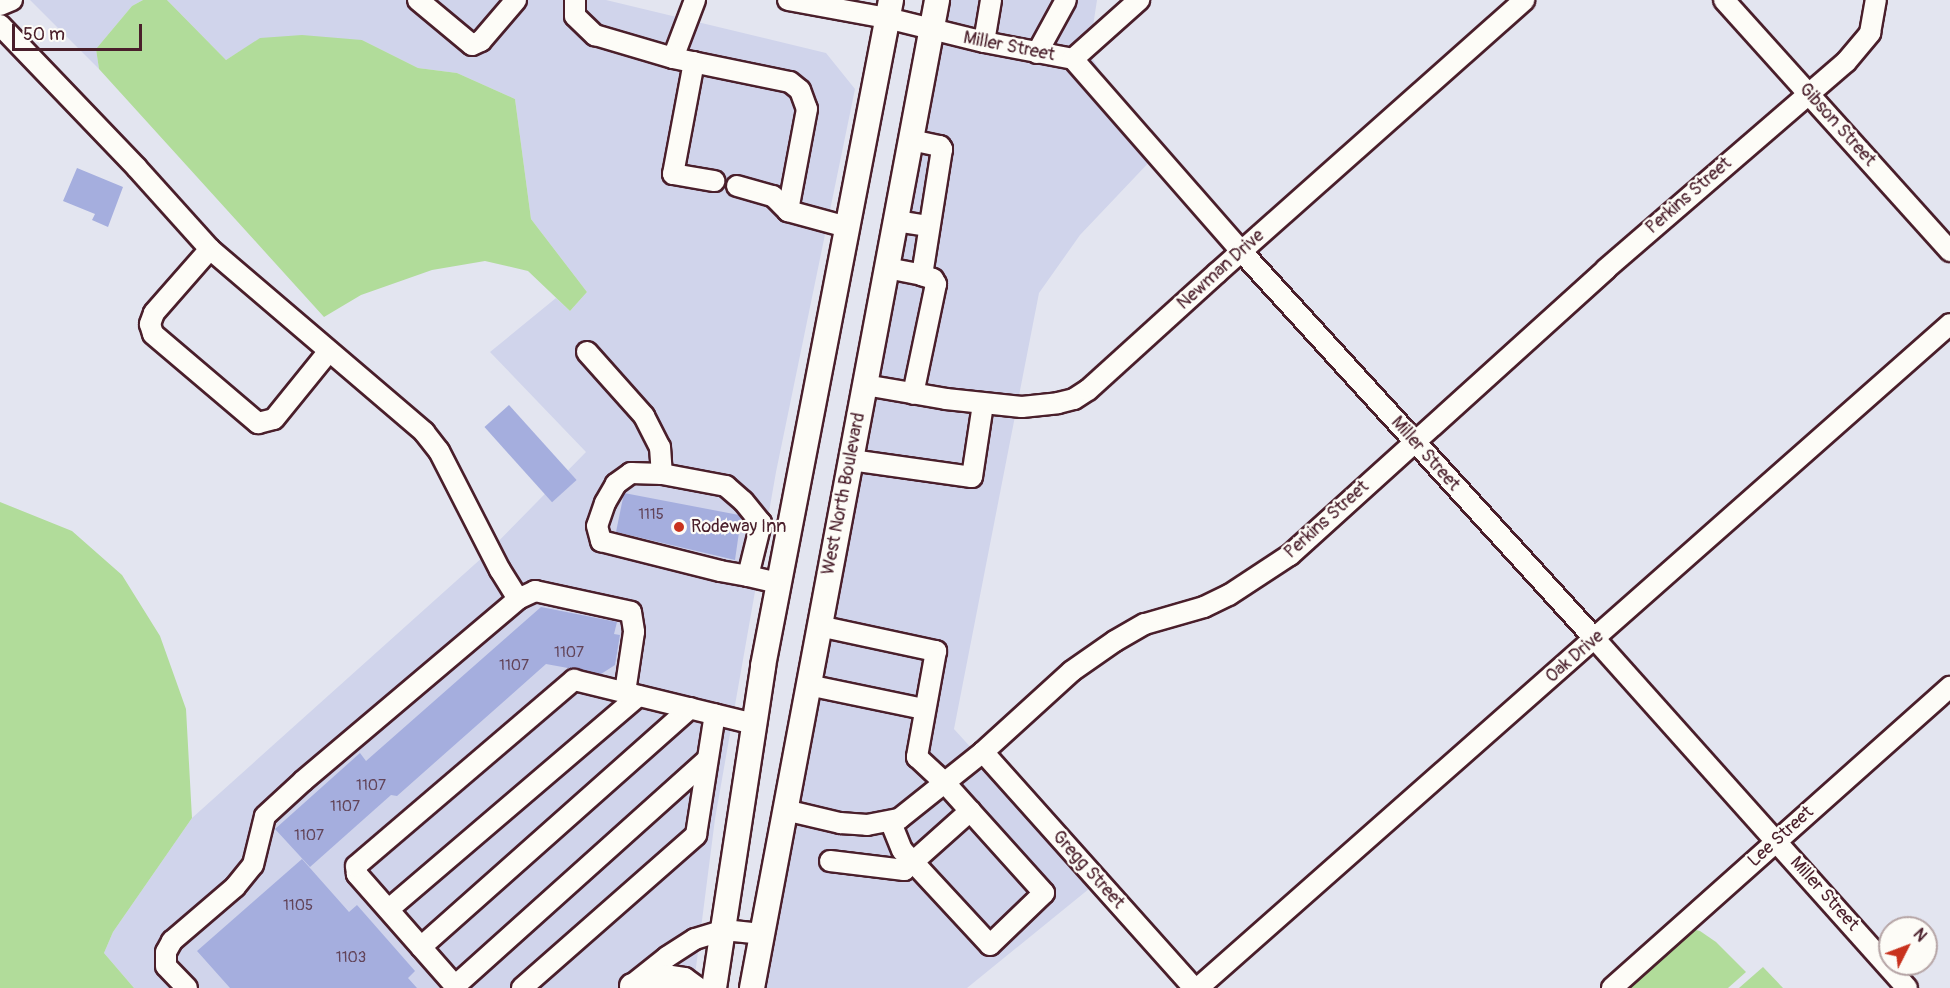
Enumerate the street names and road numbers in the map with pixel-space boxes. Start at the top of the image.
street label: Miller Street [961,28,1057,66]
street label: Gibson Street [1794,79,1880,171]
street label: Perkins Street [1642,153,1736,239]
street label: Newman Drive [1173,225,1269,315]
street label: West North Boulevard [818,411,870,577]
street label: Miller Street [1386,412,1464,496]
street label: Perkins Street [1280,476,1374,564]
street label: Oak Drive [1542,626,1608,688]
street label: Lee Street [1744,802,1818,872]
street label: Gregg Street [1047,826,1129,914]
street label: Miller Street [1785,852,1863,936]

